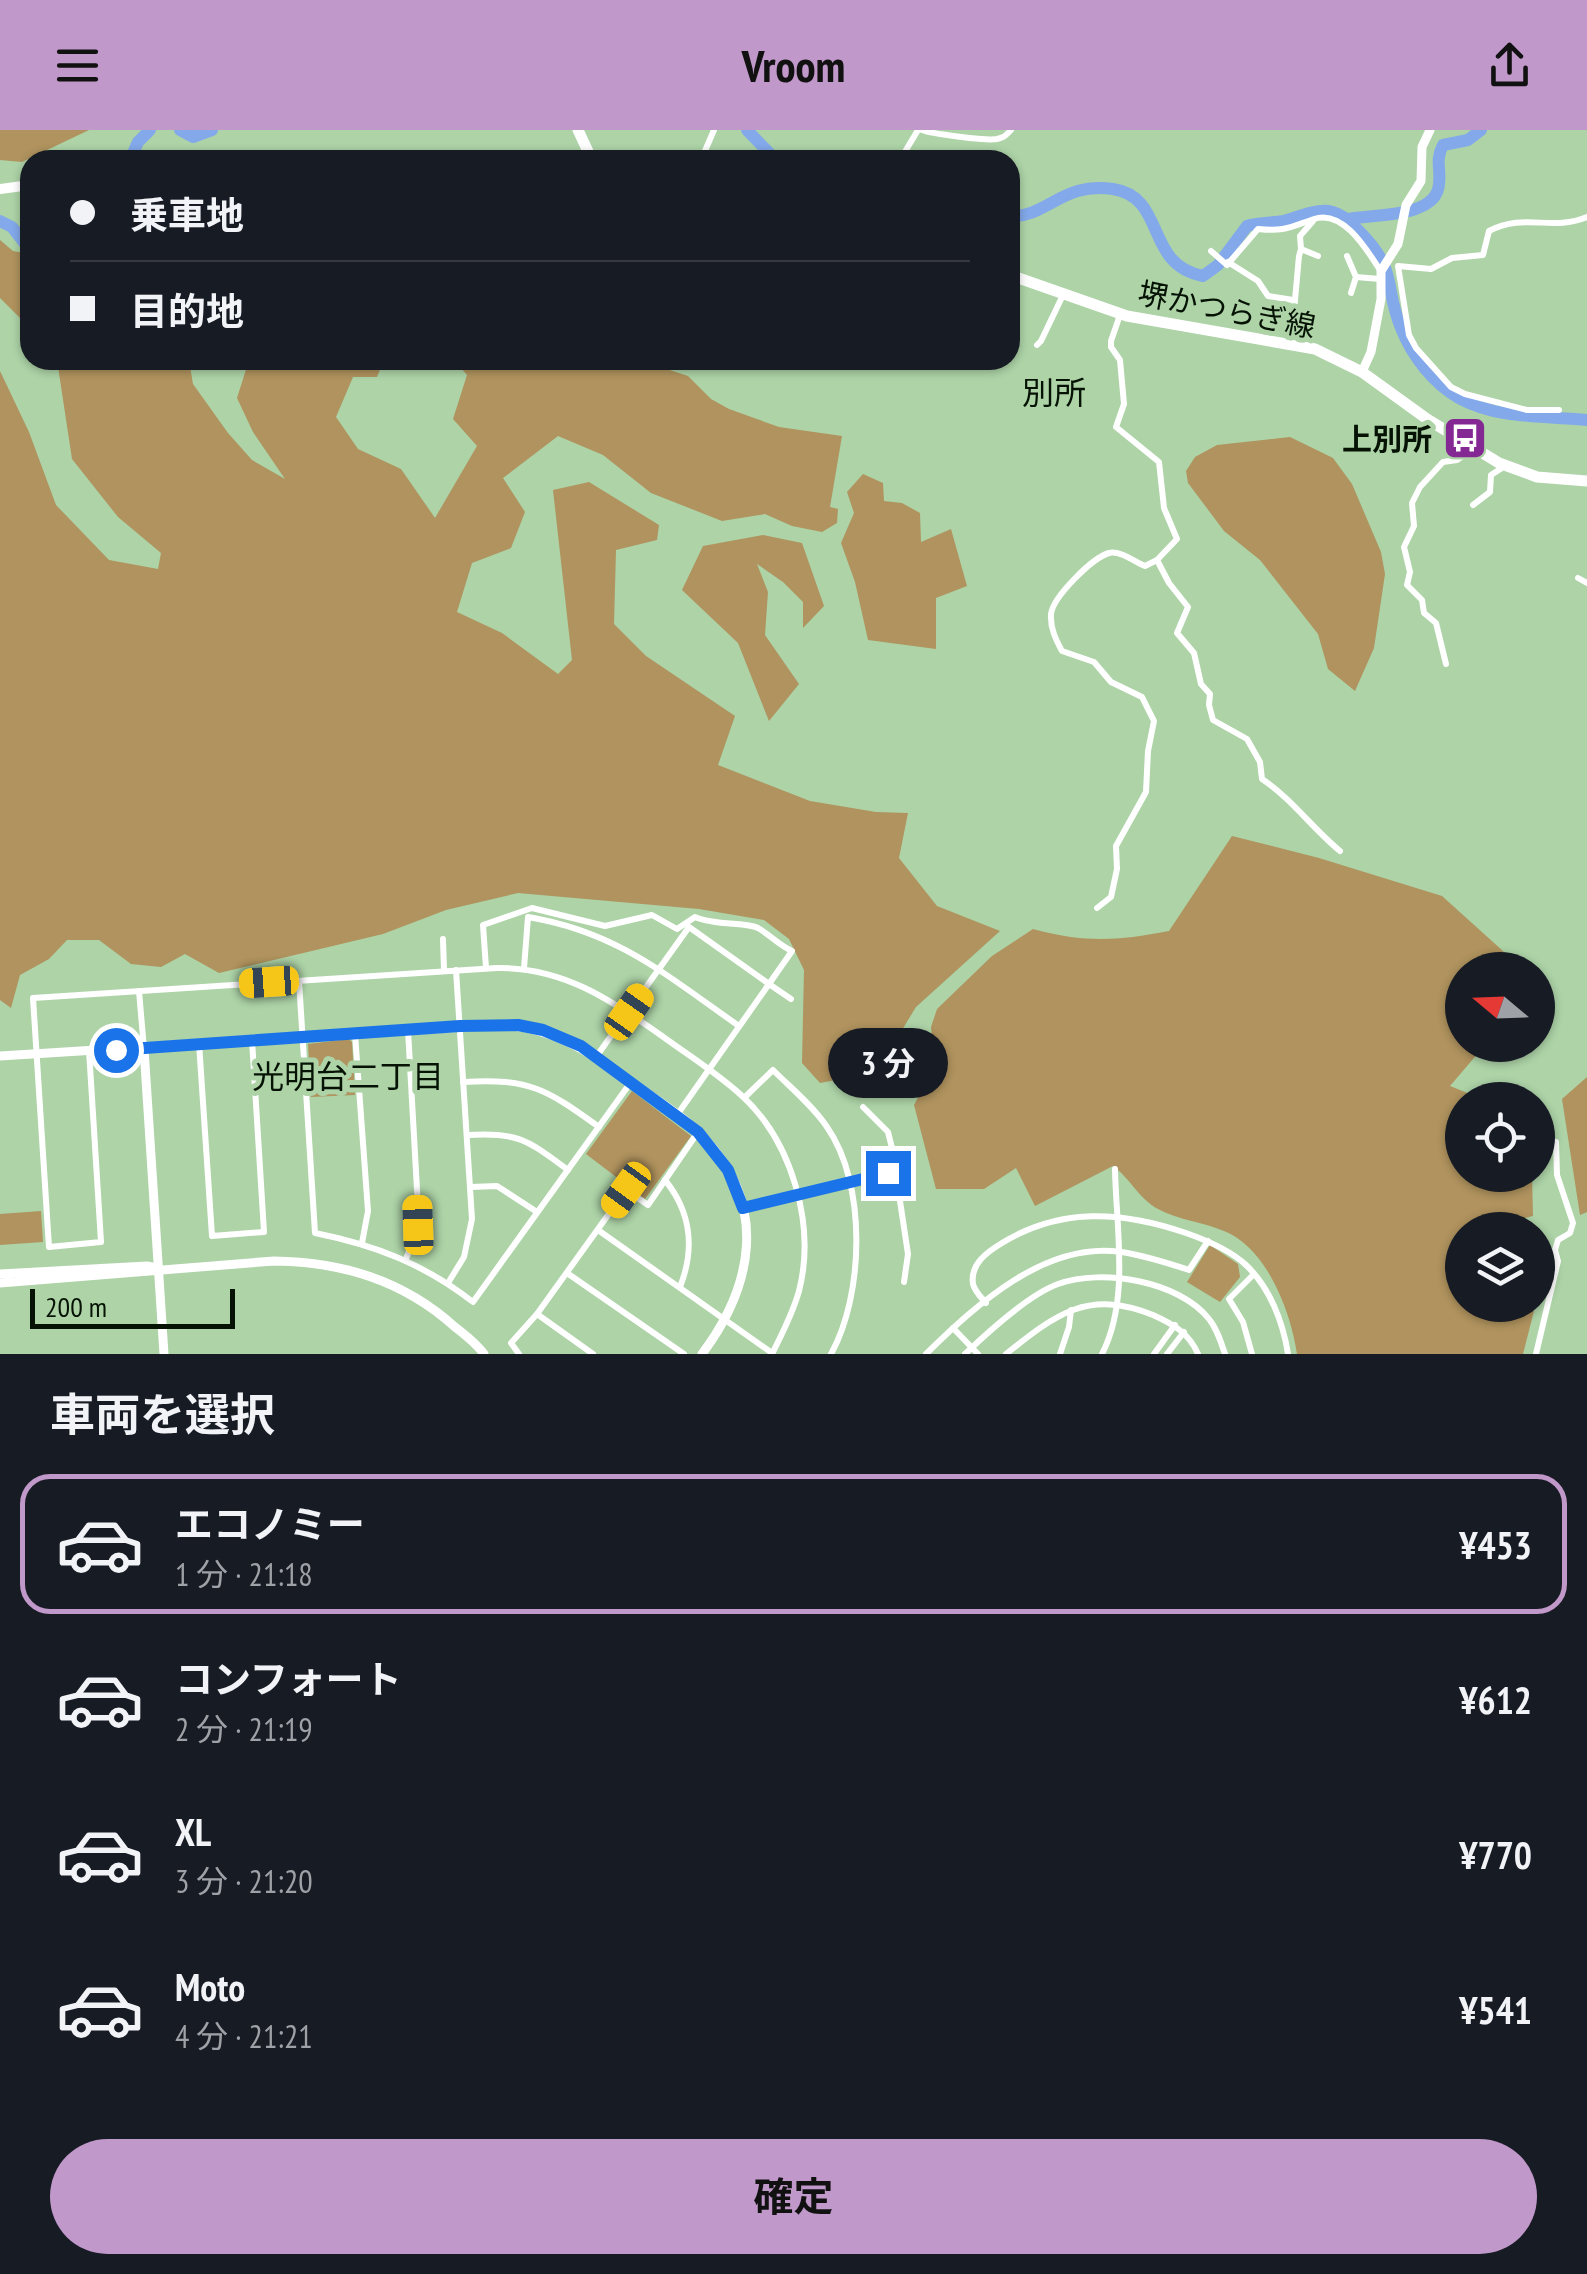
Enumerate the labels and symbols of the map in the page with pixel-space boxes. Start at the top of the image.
street label: 堺かつらぎ線 [1135,273,1319,345]
district label: 別所 [1022,371,1086,413]
bus stop icon: 上別所 [1442,415,1488,461]
place label: 上別所 [1342,419,1432,458]
north arrow [1445,952,1555,1062]
car [238,965,300,999]
car [600,979,658,1045]
route start [94,1028,139,1073]
callout: 3 分 [828,1028,948,1098]
district label: 光明台二丁目 [252,1055,444,1097]
route end [866,1151,911,1196]
car [596,1157,656,1223]
car [402,1194,434,1256]
scale bar [30,1284,235,1328]

